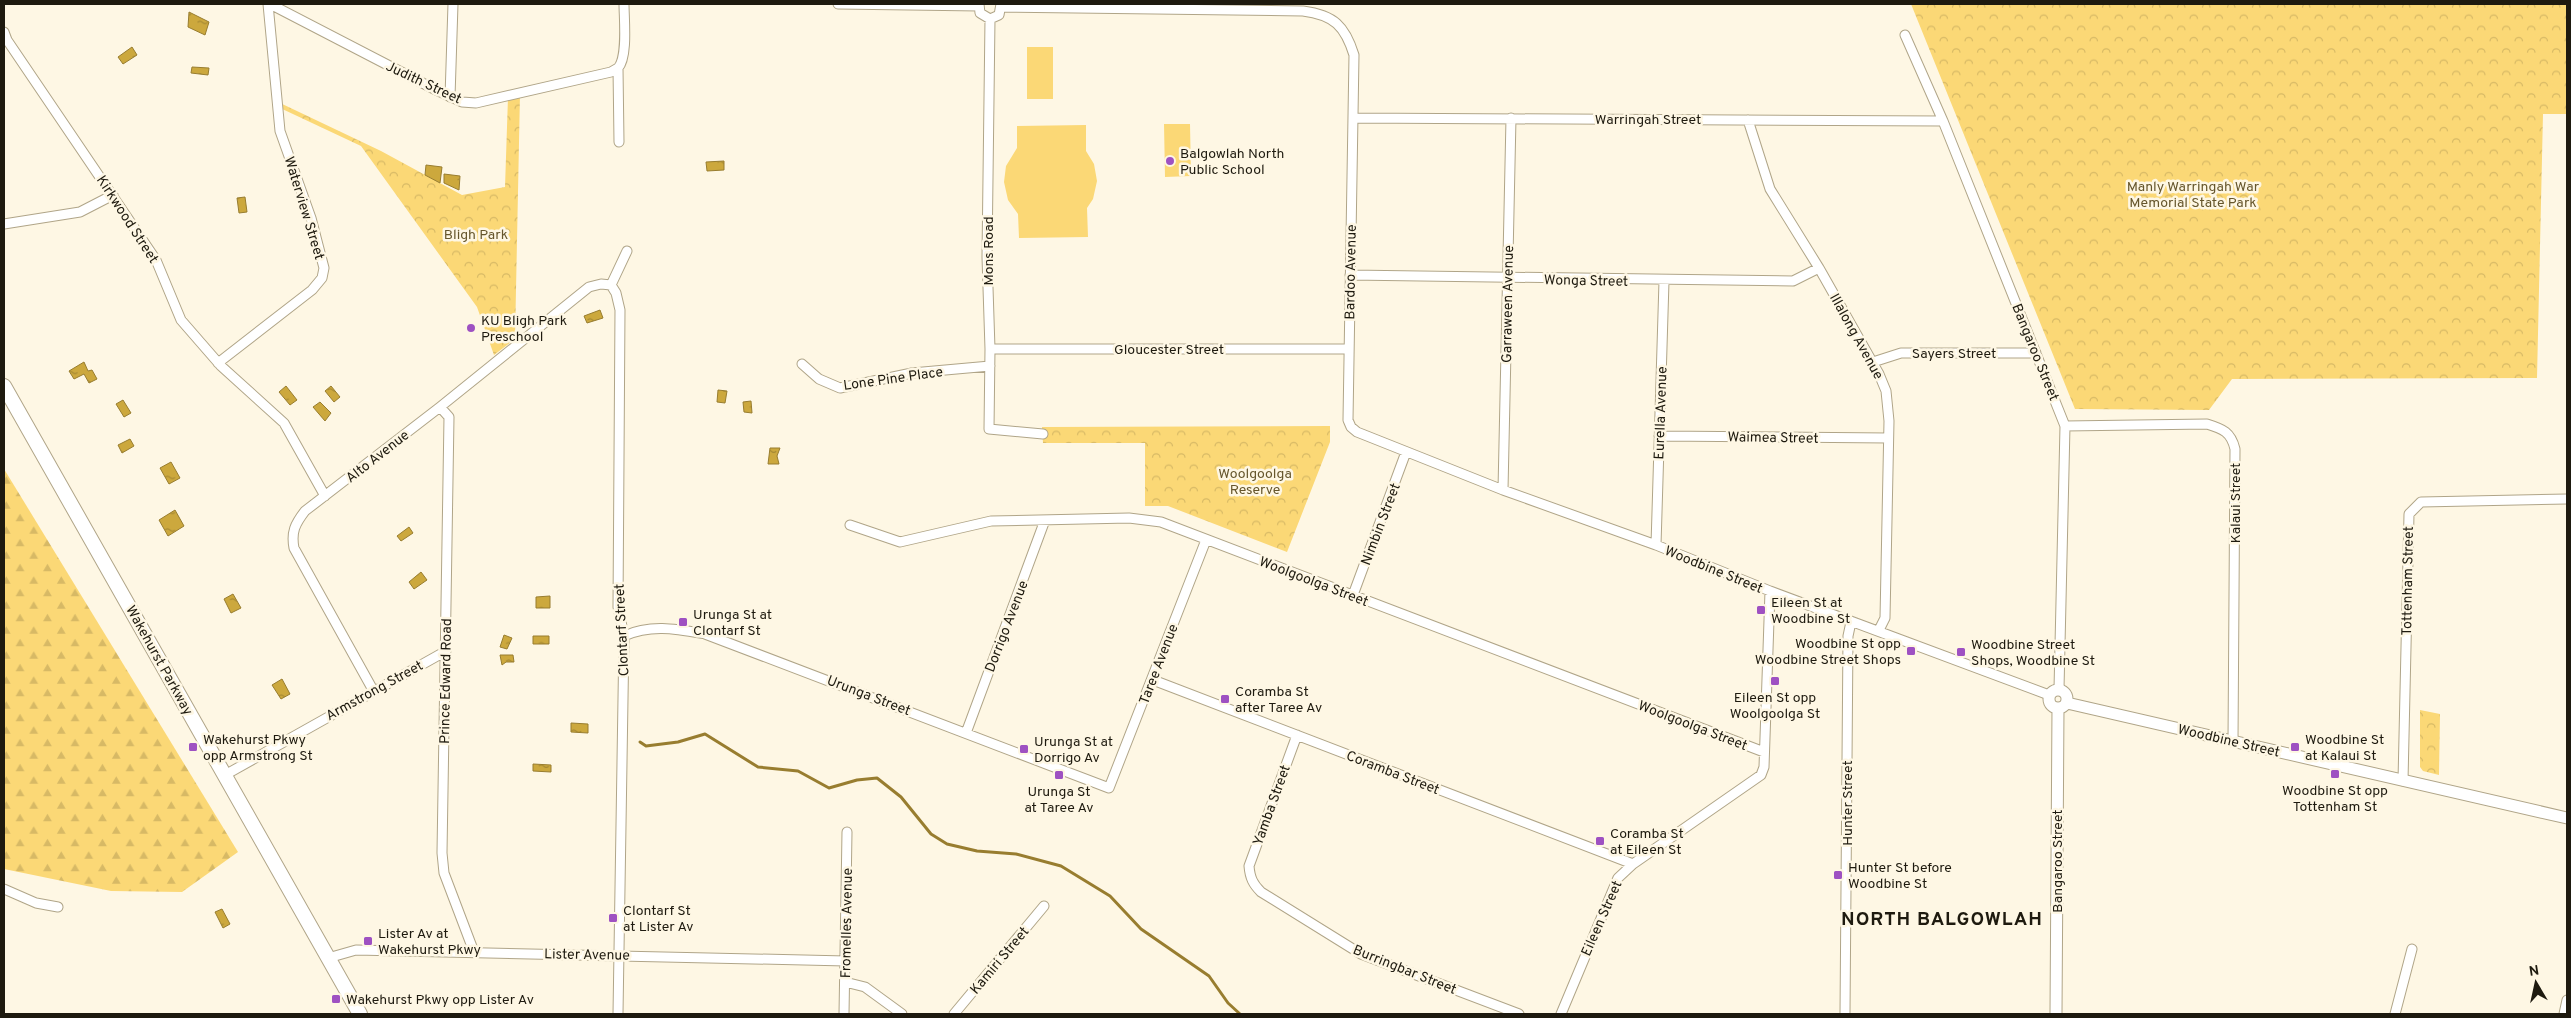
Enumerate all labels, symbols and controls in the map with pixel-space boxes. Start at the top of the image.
street label: Judith Street [383,58,464,108]
street label: Warringah Street [1595,112,1701,129]
place label: Balgowlah North Public School [1180,146,1284,179]
street label: Waterview Street [280,155,327,262]
marker: Balgowlah North Public School [1164,155,1176,167]
street label: Kirkwood Street [92,173,161,267]
park label: Manly Warringah War Memorial State Park [2127,179,2260,212]
street label: Mons Road [981,216,998,286]
street label: Bardoo Avenue [1342,224,1361,320]
park label: Bligh Park [444,227,508,244]
street label: Garraween Avenue [1499,245,1518,363]
street label: Wonga Street [1544,272,1628,291]
street label: Illalong Avenue [1825,291,1886,383]
street label: Bangaroo Street [2007,302,2062,404]
place label: KU Bligh Park Preschool [481,313,567,346]
marker: KU Bligh Park Preschool [465,322,477,334]
street label: Gloucester Street [1114,342,1224,359]
street label: Sayers Street [1912,346,1996,363]
street label: Lone Pine Place [842,364,944,395]
street label: Eurella Avenue [1651,366,1672,460]
street label: Alto Avenue [343,427,413,487]
street label: Waimea Street [1727,429,1819,448]
street label: Kalaui Street [2228,463,2245,543]
park label: Woolgoolga Reserve [1218,466,1292,499]
street label: Nimbin Street [1358,481,1405,568]
street label: Tottenham Street [2399,526,2418,636]
street label: Woodbine Street [1662,543,1765,598]
street label: Woolgoolga Street [1257,554,1370,611]
street label: Dorrigo Avenue [982,578,1033,675]
street label: Clontarf Street [612,583,633,677]
place label: Eileen St at Woodbine St [1771,595,1850,628]
street label: Wakehurst Parkway [121,603,196,719]
marker: Eileen St at Woodbine St [1755,604,1767,616]
place label: Urunga St at Clontarf St [693,607,772,640]
marker: Urunga St at Clontarf St [677,616,689,628]
street label: Prince Edward Road [437,618,456,744]
street label: Taree Avenue [1136,622,1183,707]
place label: Woodbine St opp Woodbine Street Shops [1755,636,1901,669]
place label: Woodbine Street Shops, Woodbine St [1971,637,2095,670]
marker: Woodbine St opp Woodbine Street Shops [1905,645,1917,657]
marker: Woodbine Street Shops, Woodbine St [1955,646,1967,658]
street label: Armstrong Street [323,658,426,725]
street label: Urunga Street [824,673,913,720]
marker: Eileen St opp Woolgoolga St [1769,675,1781,687]
place label: Coramba St after Taree Av [1235,684,1322,717]
place label: Eileen St opp Woolgoolga St [1730,690,1820,723]
marker: Coramba St after Taree Av [1219,693,1231,705]
street label: Woolgoolga Street [1636,698,1749,755]
street label: Woodbine Street [2176,721,2281,761]
place label: Wakehurst Pkwy opp Armstrong St [203,732,313,765]
place label: Woodbine St at Kalaui St [2305,732,2384,765]
place label: Urunga St at Dorrigo Av [1034,734,1113,767]
marker: Wakehurst Pkwy opp Armstrong St [187,741,199,753]
marker: Woodbine St at Kalaui St [2289,741,2301,753]
marker: Urunga St at Dorrigo Av [1018,743,1030,755]
street label: Coramba Street [1343,748,1442,799]
street label: Hunter Street [1840,760,1857,846]
street label: Yamba Street [1250,763,1295,848]
marker: Woodbine St opp Tottenham St [2329,768,2341,780]
marker: Urunga St at Taree Av [1053,769,1065,781]
place label: Woodbine St opp Tottenham St [2282,783,2388,816]
place label: Urunga St at Taree Av [1024,784,1094,817]
street label: Bangaroo Street [2050,809,2067,913]
place label: Coramba St at Eileen St [1610,826,1684,859]
marker: Coramba St at Eileen St [1594,835,1606,847]
place label: Hunter St before Woodbine St [1848,860,1952,893]
street label: Fromelles Avenue [838,868,857,978]
marker: Hunter St before Woodbine St [1832,869,1844,881]
street label: Eileen Street [1578,878,1627,959]
place label: Clontarf St at Lister Av [623,903,694,936]
district label: NORTH BALGOWLAH [1841,908,2043,932]
marker: Clontarf St at Lister Av [607,912,619,924]
street label: Kamiri Street [967,924,1033,998]
place label: Lister Av at Wakehurst Pkwy [378,926,481,959]
marker: Lister Av at Wakehurst Pkwy [362,935,374,947]
street label: Burringbar Street [1350,942,1459,999]
street label: Lister Avenue [544,946,630,965]
north arrow [2511,958,2561,1008]
text: N [2528,962,2541,981]
place label: Wakehurst Pkwy opp Lister Av [346,992,534,1009]
marker: Wakehurst Pkwy opp Lister Av [330,993,342,1005]

